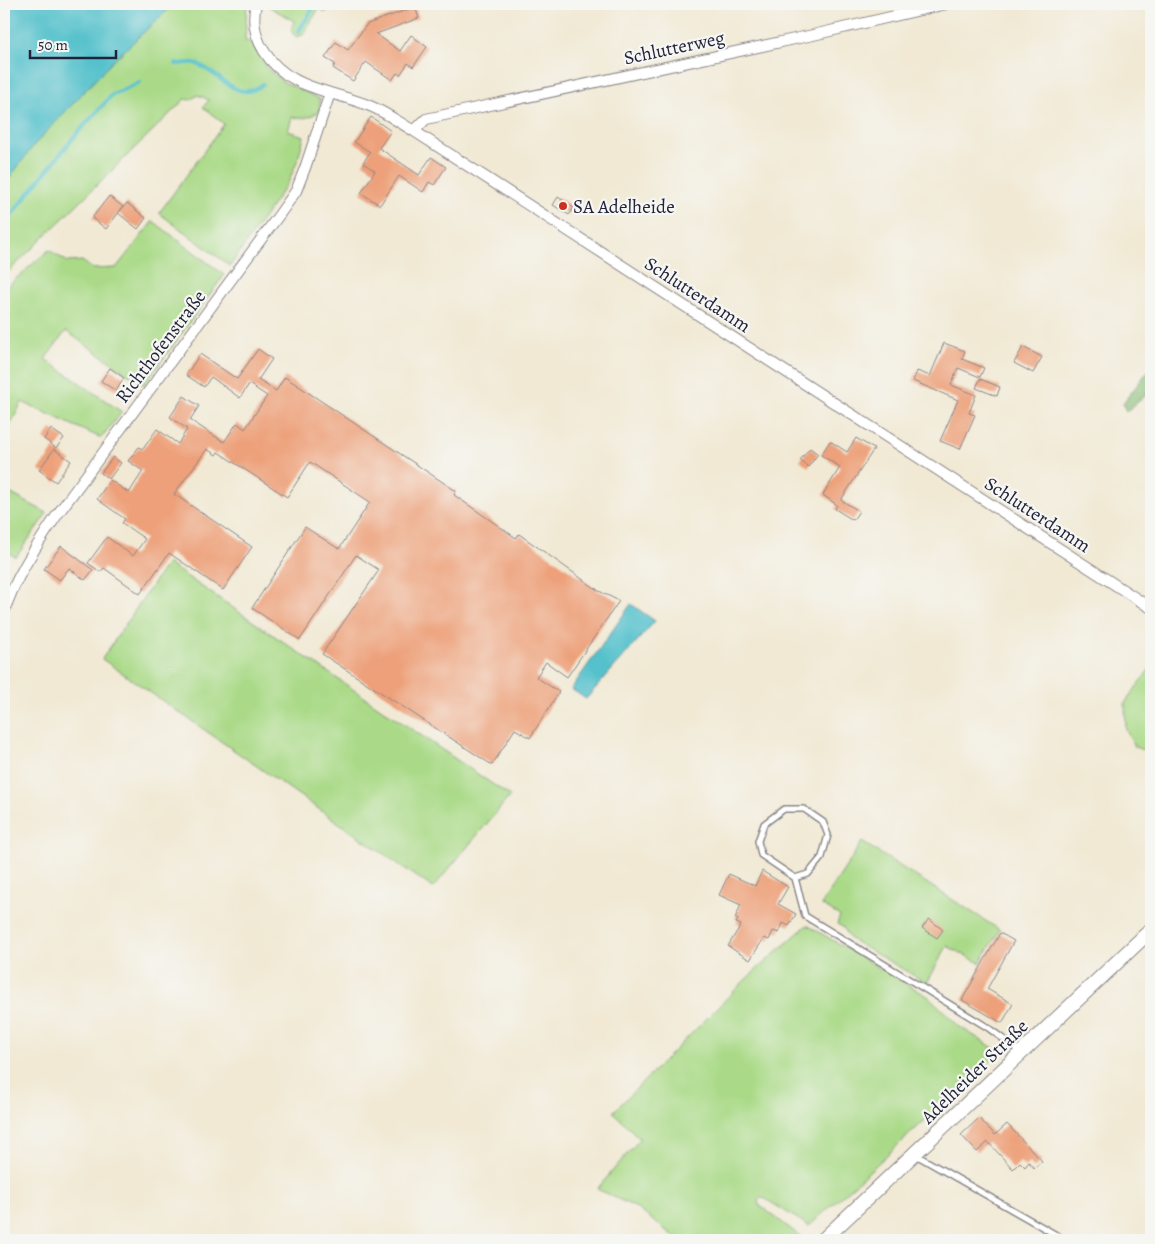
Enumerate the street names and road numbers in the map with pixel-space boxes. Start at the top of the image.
street label: Schlutterweg [621,25,727,71]
street label: Schlutterdamm [639,251,756,339]
street label: Richthofenstraße [110,285,212,408]
street label: Schlutterdamm [979,471,1096,559]
street label: Adelheider Straße [915,1014,1034,1130]

